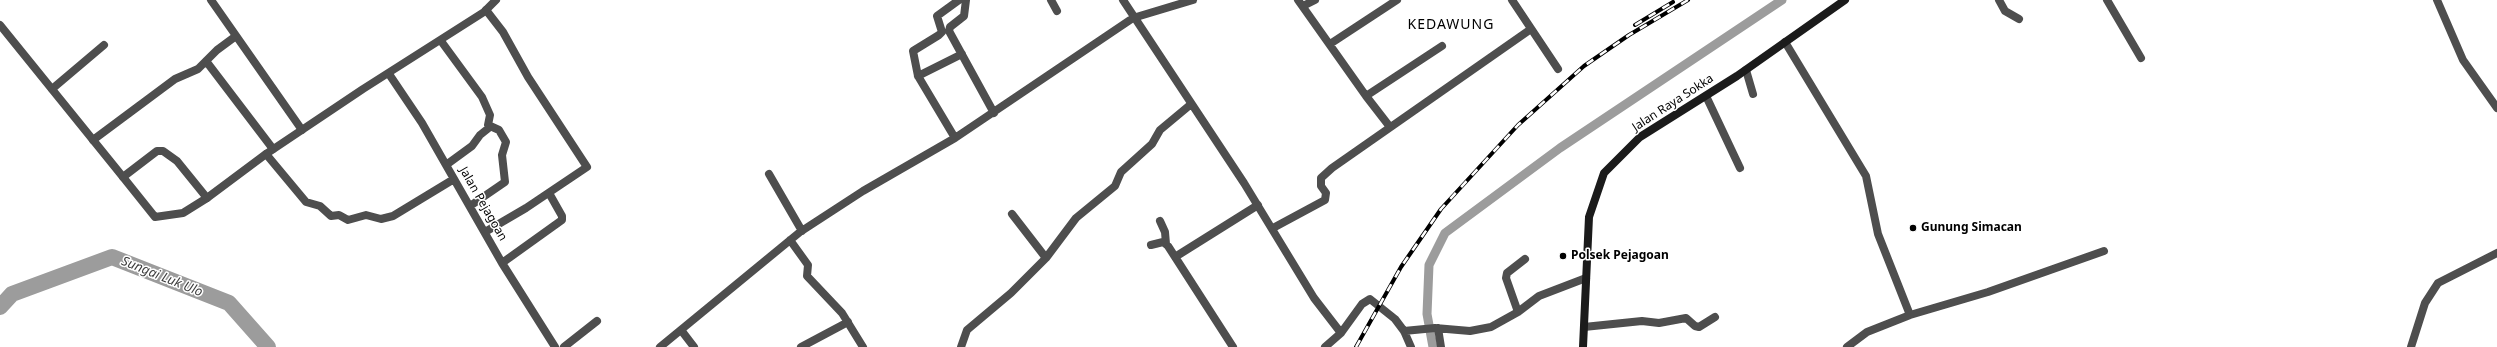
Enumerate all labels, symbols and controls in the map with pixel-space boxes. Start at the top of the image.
district label: KEDAWUNG [1408,17,1494,33]
street label: Jalan Raya Sokka [1630,71,1716,135]
street label: Jalan Pejagoan [456,164,510,244]
place label: Gunung Simacan [1921,221,2022,235]
marker: Gunung Simacan [1908,223,1918,233]
place label: Polsek Pejagoan [1571,249,1669,263]
marker: Polsek Pejagoan [1558,251,1568,261]
water label: Sungai Luk Ulo [119,254,205,300]

